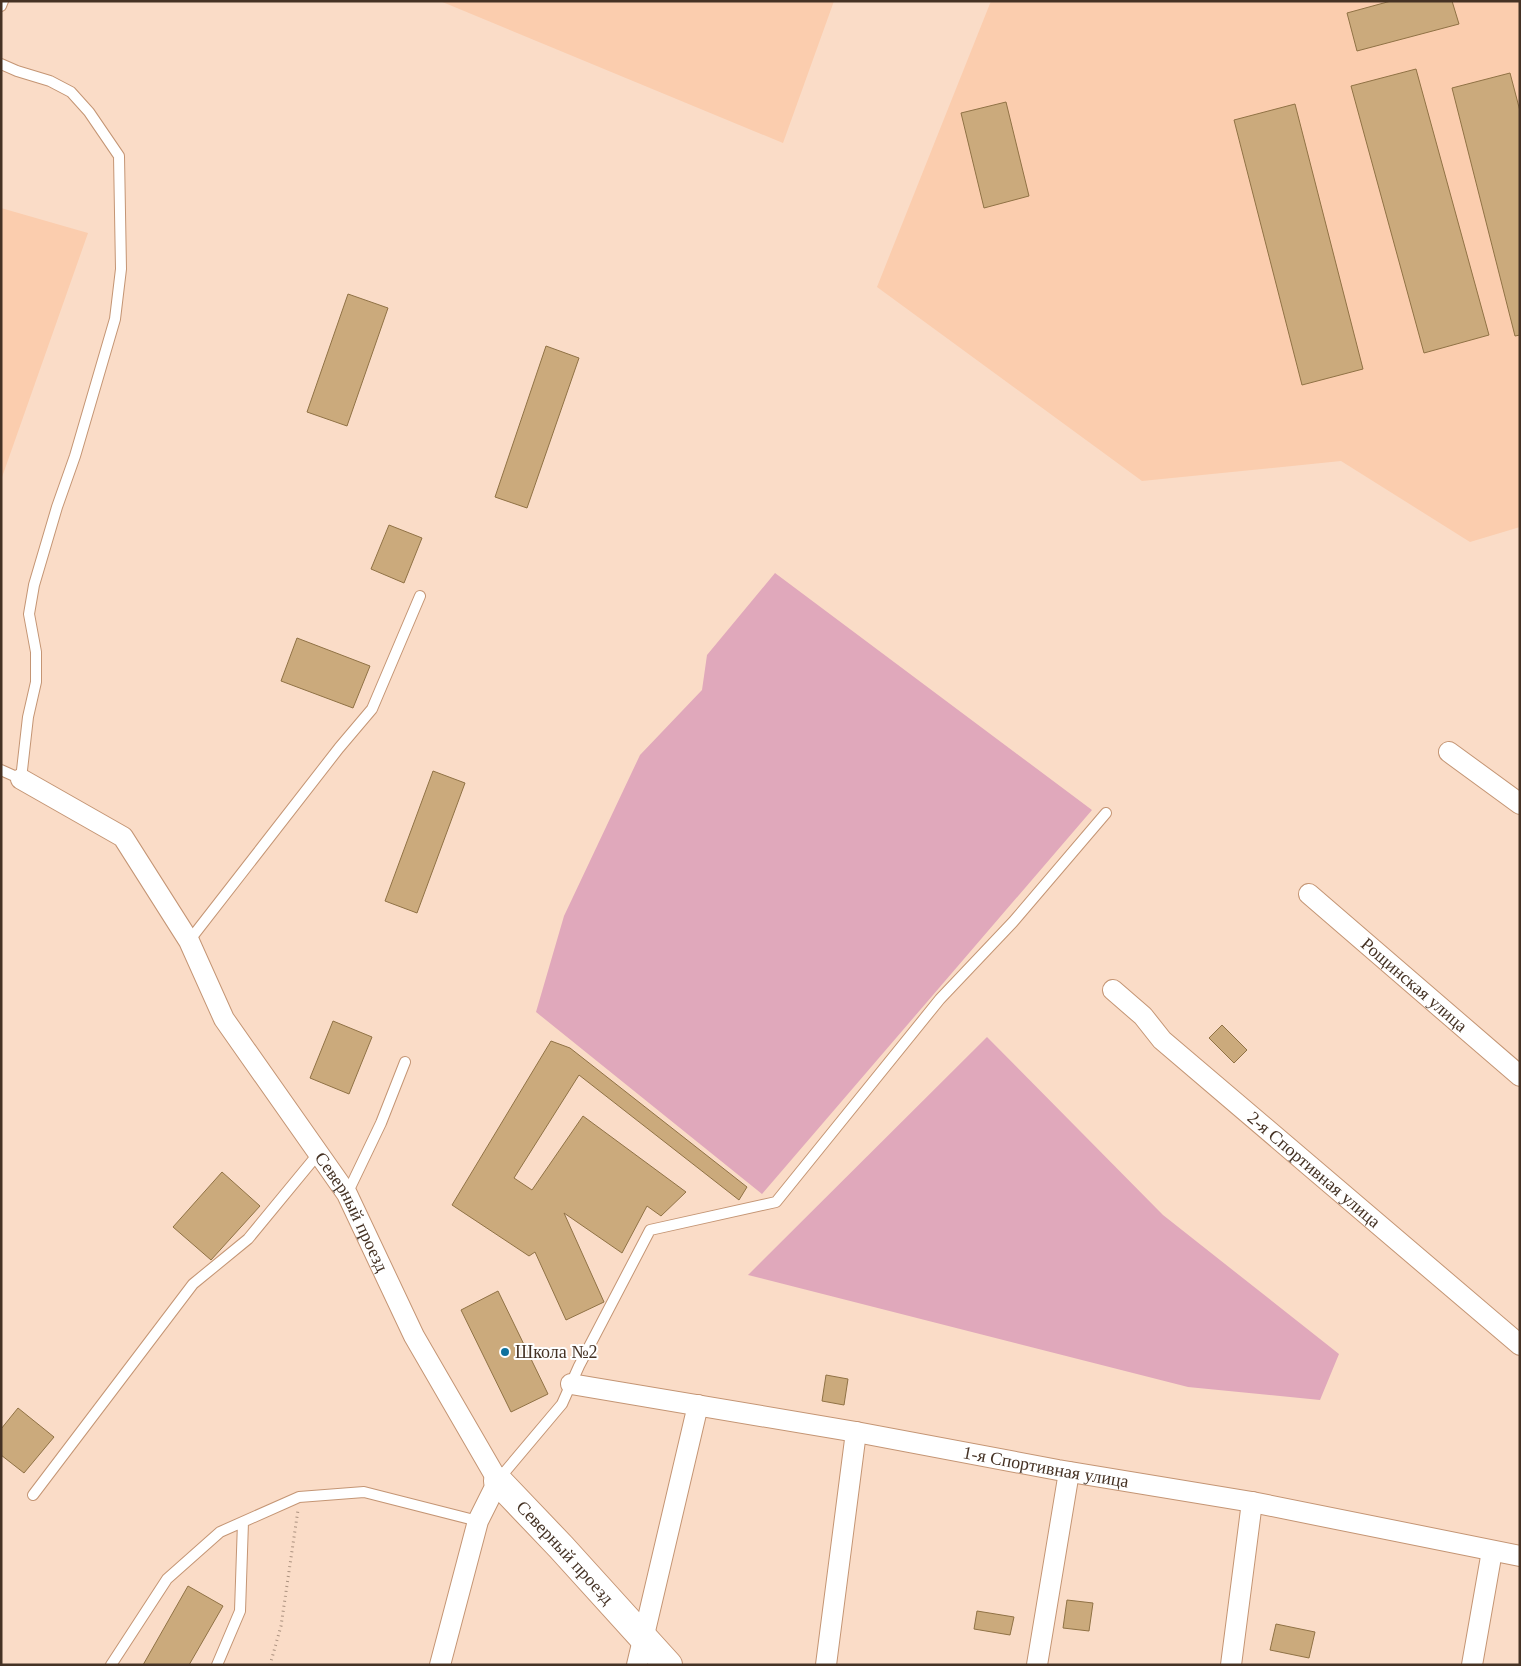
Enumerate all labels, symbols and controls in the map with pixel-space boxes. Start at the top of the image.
street label: Рощинская улица [1357,934,1471,1036]
street label: 2-я Спортивная улица [1244,1107,1384,1232]
street label: Северный проезд [311,1148,392,1275]
place label: Школа №2 [515,1342,597,1362]
marker: Школа №2 [499,1346,511,1358]
street label: 1-я Спортивная улица [961,1442,1130,1492]
street label: Северный проезд [512,1497,618,1608]

